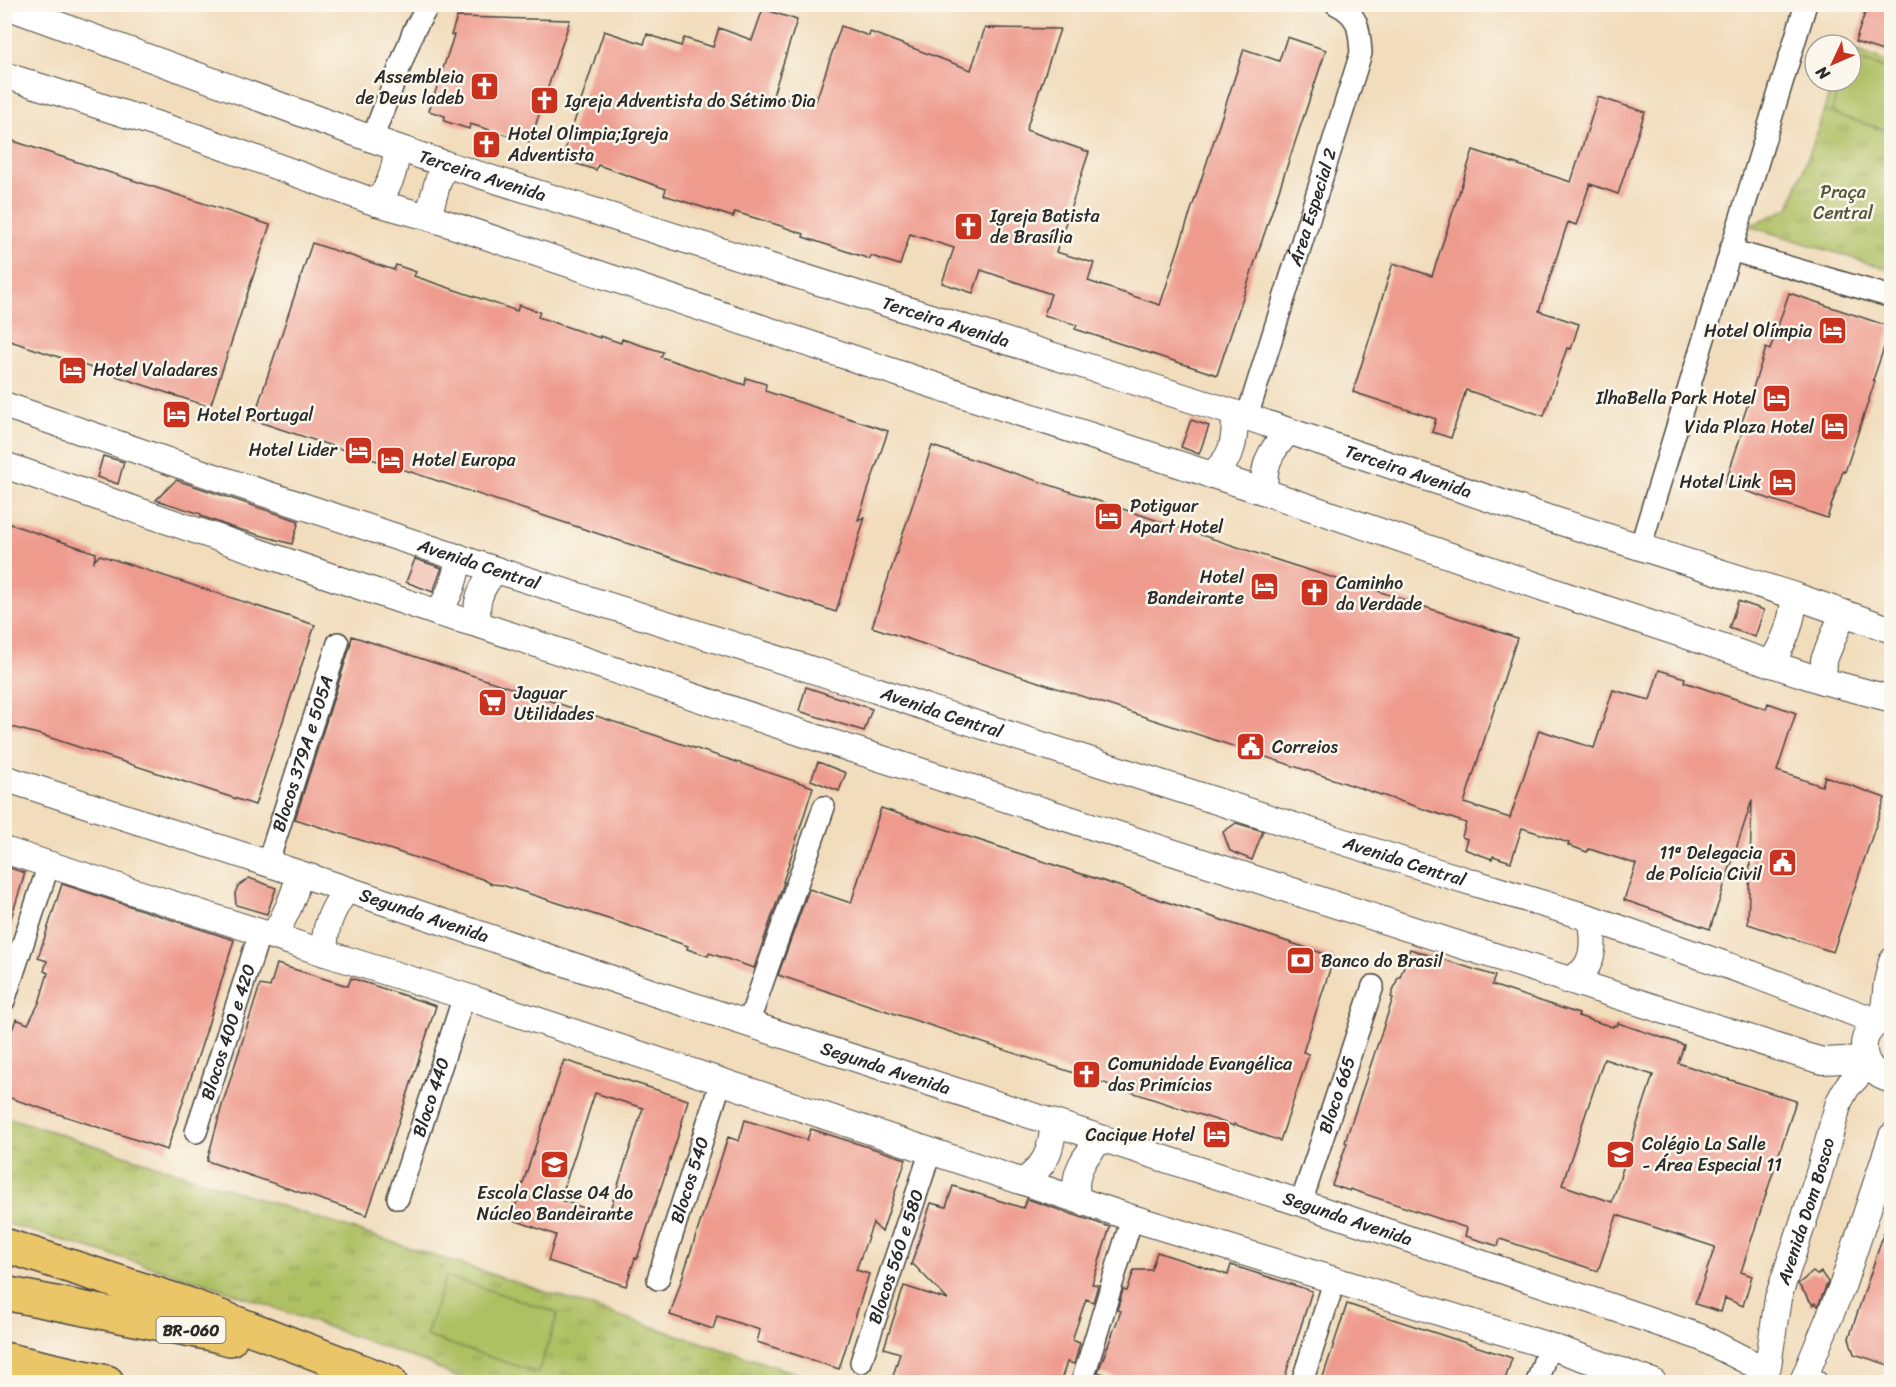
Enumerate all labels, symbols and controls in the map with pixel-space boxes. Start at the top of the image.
north arrow [1803,33,1863,93]
text: N [1808,58,1838,88]
place label: Assembleia de Deus ladeb [355,61,464,114]
church icon: Assembleia de Deus ladeb [469,71,501,103]
church icon: Igreja Adventista do Sétimo Dia [528,85,560,117]
place label: Igreja Adventista do Sétimo Dia [564,85,816,117]
place label: Hotel Olimpia;Igreja Adventista [507,118,669,171]
church icon: Hotel Olimpia;Igreja Adventista [471,128,503,160]
street label: Terceira Avenida [414,140,550,211]
street label: Área Especial 2 [1279,144,1346,271]
park label: Praça Central [1813,176,1874,229]
place label: Igreja Batista de Brasília [989,200,1101,253]
church icon: Igreja Batista de Brasília [953,210,985,242]
street label: Terceira Avenida [878,287,1014,357]
place label: Hotel Olímpia [1704,315,1813,347]
hotel icon: Hotel Olímpia [1817,315,1849,347]
hotel icon: Hotel Valadares [56,354,88,386]
place label: Hotel Valadares [93,354,218,386]
place label: IlhaBella Park Hotel [1595,382,1757,414]
hotel icon: IlhaBella Park Hotel [1761,382,1793,414]
hotel icon: Hotel Portugal [160,399,192,431]
place label: Hotel Portugal [197,399,314,431]
place label: Vida Plaza Hotel [1685,411,1815,443]
hotel icon: Vida Plaza Hotel [1819,411,1851,443]
place label: Hotel Lider [249,434,339,466]
hotel icon: Hotel Lider [342,434,374,466]
street label: Terceira Avenida [1341,435,1476,508]
hotel icon: Hotel Europa [375,444,407,476]
place label: Hotel Europa [412,444,516,476]
place label: Hotel Link [1680,466,1761,498]
hotel icon: Hotel Link [1766,466,1798,498]
place label: Potiguar Apart Hotel [1129,490,1224,543]
hotel icon: Potiguar Apart Hotel [1093,500,1125,532]
street label: Avenida Central [413,529,545,599]
place label: Hotel Bandeirante [1147,561,1245,614]
place label: Caminho da Verdade [1336,567,1422,620]
hotel icon: Hotel Bandeirante [1249,571,1281,603]
church icon: Caminho da Verdade [1299,577,1331,609]
street label: Blocos 379A e 505A [263,671,343,836]
place label: Jaguar Utilidades [513,677,595,730]
street label: Avenida Central [875,677,1008,748]
supermarket icon: Jaguar Utilidades [477,687,509,719]
public building icon: Correios [1235,731,1267,763]
place label: Correios [1272,731,1338,763]
street label: Avenida Central [1338,826,1471,896]
place label: 11ª Delegacia de Polícia Civil [1646,837,1763,890]
public building icon: 11ª Delegacia de Polícia Civil [1767,847,1799,879]
street label: Segunda Avenida [355,879,493,952]
bank icon: Banco do Brasil [1284,945,1316,977]
place label: Banco do Brasil [1321,945,1444,977]
street label: Blocos 400 e 420 [191,960,265,1104]
street label: Segunda Avenida [816,1032,955,1104]
place label: Comunidade Evangélica das Primícias [1108,1048,1293,1101]
street label: Bloco 665 [1309,1052,1365,1138]
street label: Bloco 440 [403,1053,459,1141]
church icon: Comunidade Evangélica das Primícias [1071,1058,1103,1090]
place label: Cacique Hotel [1085,1119,1196,1151]
hotel icon: Cacique Hotel [1200,1119,1232,1151]
place label: Colégio La Salle - Área Especial 11 [1642,1128,1782,1181]
street label: Blocos 540 [661,1132,718,1227]
street label: Avenida Dom Bosco [1767,1134,1844,1290]
school or university icon: Colégio La Salle - Área Especial 11 [1605,1138,1637,1170]
school or university icon: Escola Classe 04 do Núcleo Bandeirante [539,1148,571,1180]
place label: Escola Classe 04 do Núcleo Bandeirante [477,1177,633,1230]
street label: Segunda Avenida [1279,1182,1417,1255]
street label: Blocos 560 e 580 [859,1185,933,1328]
road number: BR-060 [156,1317,225,1343]

